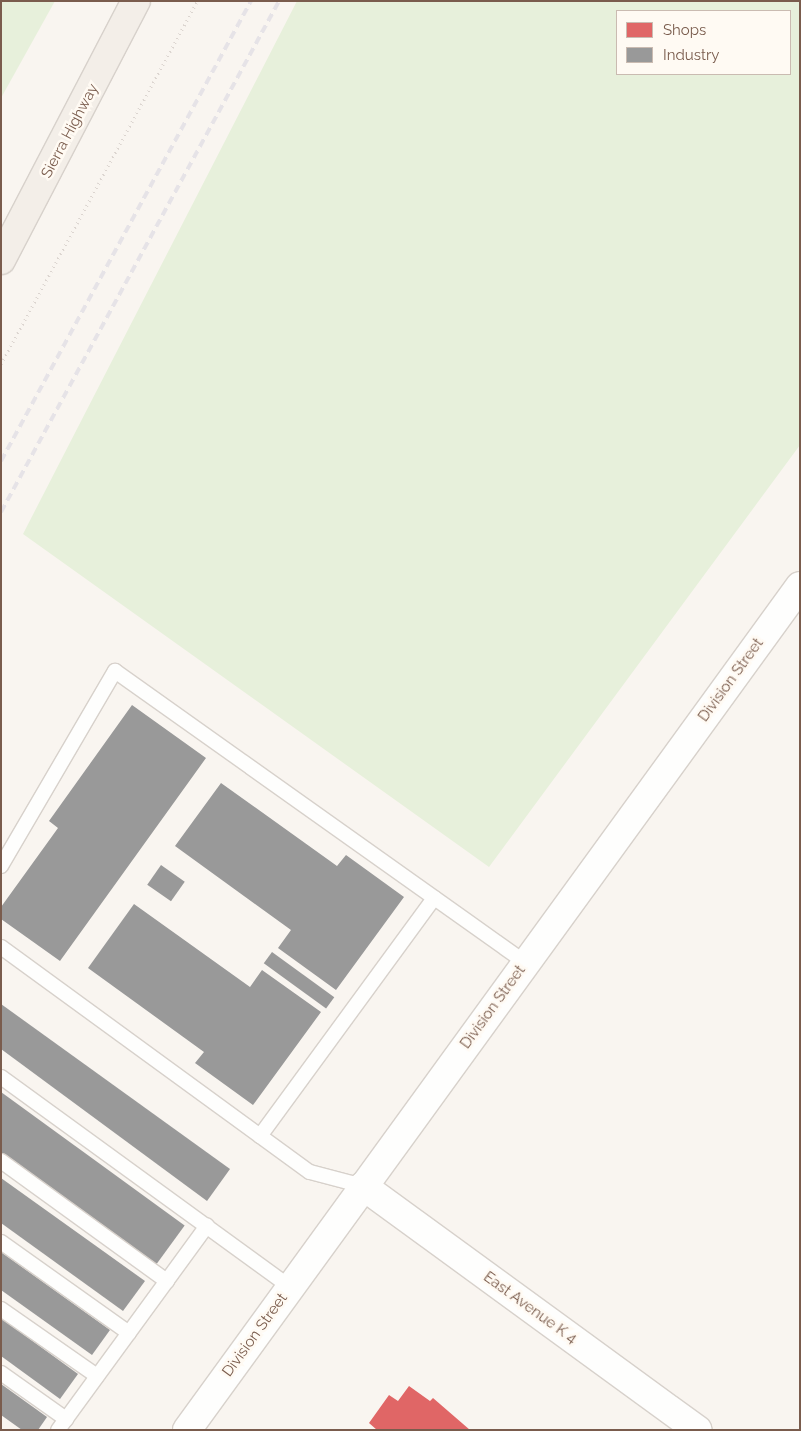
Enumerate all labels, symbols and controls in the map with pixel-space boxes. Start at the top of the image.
legend [616,10,791,75]
text: Shops [663,21,706,39]
text: Industry [663,46,719,64]
street label: Sierra Highway [38,81,102,181]
street label: Division Street [695,635,767,725]
street label: Division Street [457,962,529,1052]
street label: East Avenue K 4 [480,1268,580,1348]
street label: Division Street [219,1290,291,1380]

